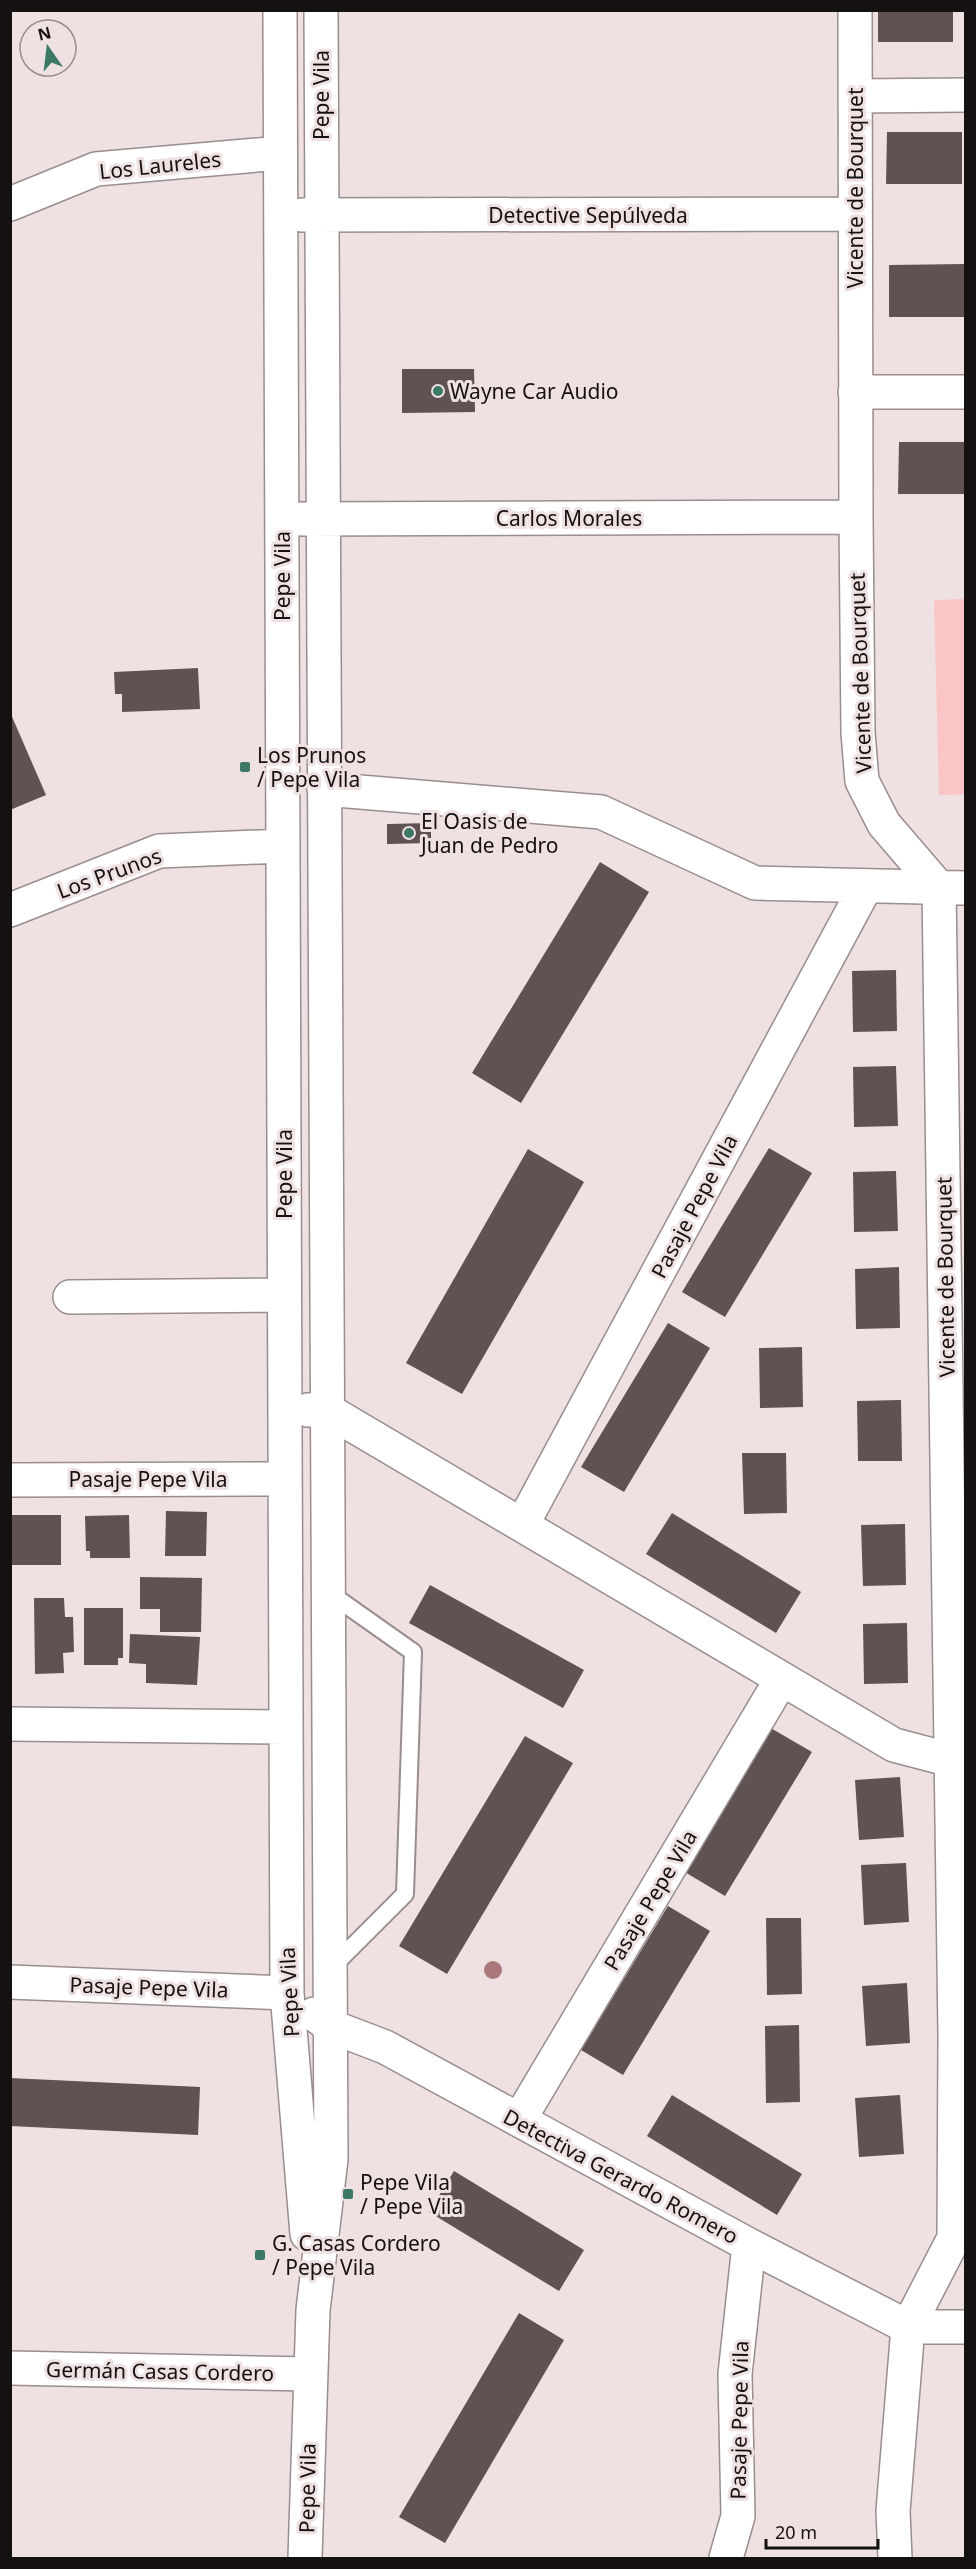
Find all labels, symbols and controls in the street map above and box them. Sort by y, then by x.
north arrow [18,18,78,78]
text: N [35,21,53,46]
street label: Pepe Vila [307,50,335,140]
street label: Vicente de Bourquet [841,87,869,288]
street label: Los Laureles [98,145,222,185]
street label: Detective Sepúlveda [488,201,688,229]
place label: Wayne Car Audio [450,377,619,405]
marker: Wayne Car Audio [431,384,445,398]
street label: Carlos Morales [496,504,642,532]
street label: Pepe Vila [268,531,296,621]
street label: Vicente de Bourquet [842,572,877,774]
place label: Los Prunos / Pepe Vila [257,741,366,793]
marker: Los Prunos / Pepe Vila [238,760,252,774]
place label: El Oasis de Juan de Pedro [419,807,559,859]
marker: El Oasis de Juan de Pedro [402,826,416,840]
street label: Los Prunos [53,841,165,905]
street label: Pepe Vila [270,1129,298,1219]
street label: Pasaje Pepe Vila [644,1129,744,1283]
street label: Vicente de Bourquet [929,1176,961,1378]
street label: Pasaje Pepe Vila [68,1465,228,1493]
street label: Pasaje Pepe Vila [597,1825,703,1975]
street label: Pepe Vila [273,1946,305,2038]
street label: Pasaje Pepe Vila [69,1970,229,2004]
street label: Detectiva Gerardo Romero [499,2102,743,2250]
place label: Pepe Vila / Pepe Vila [360,2168,463,2220]
marker: Pepe Vila / Pepe Vila [341,2187,355,2201]
place label: G. Casas Cordero / Pepe Vila [272,2229,441,2281]
marker: G. Casas Cordero / Pepe Vila [253,2248,267,2262]
street label: Pasaje Pepe Vila [724,2340,754,2500]
street label: Germán Casas Cordero [46,2355,274,2387]
street label: Pepe Vila [292,2443,322,2533]
scale bar [766,2512,878,2550]
text: 20 m [775,2520,817,2544]

